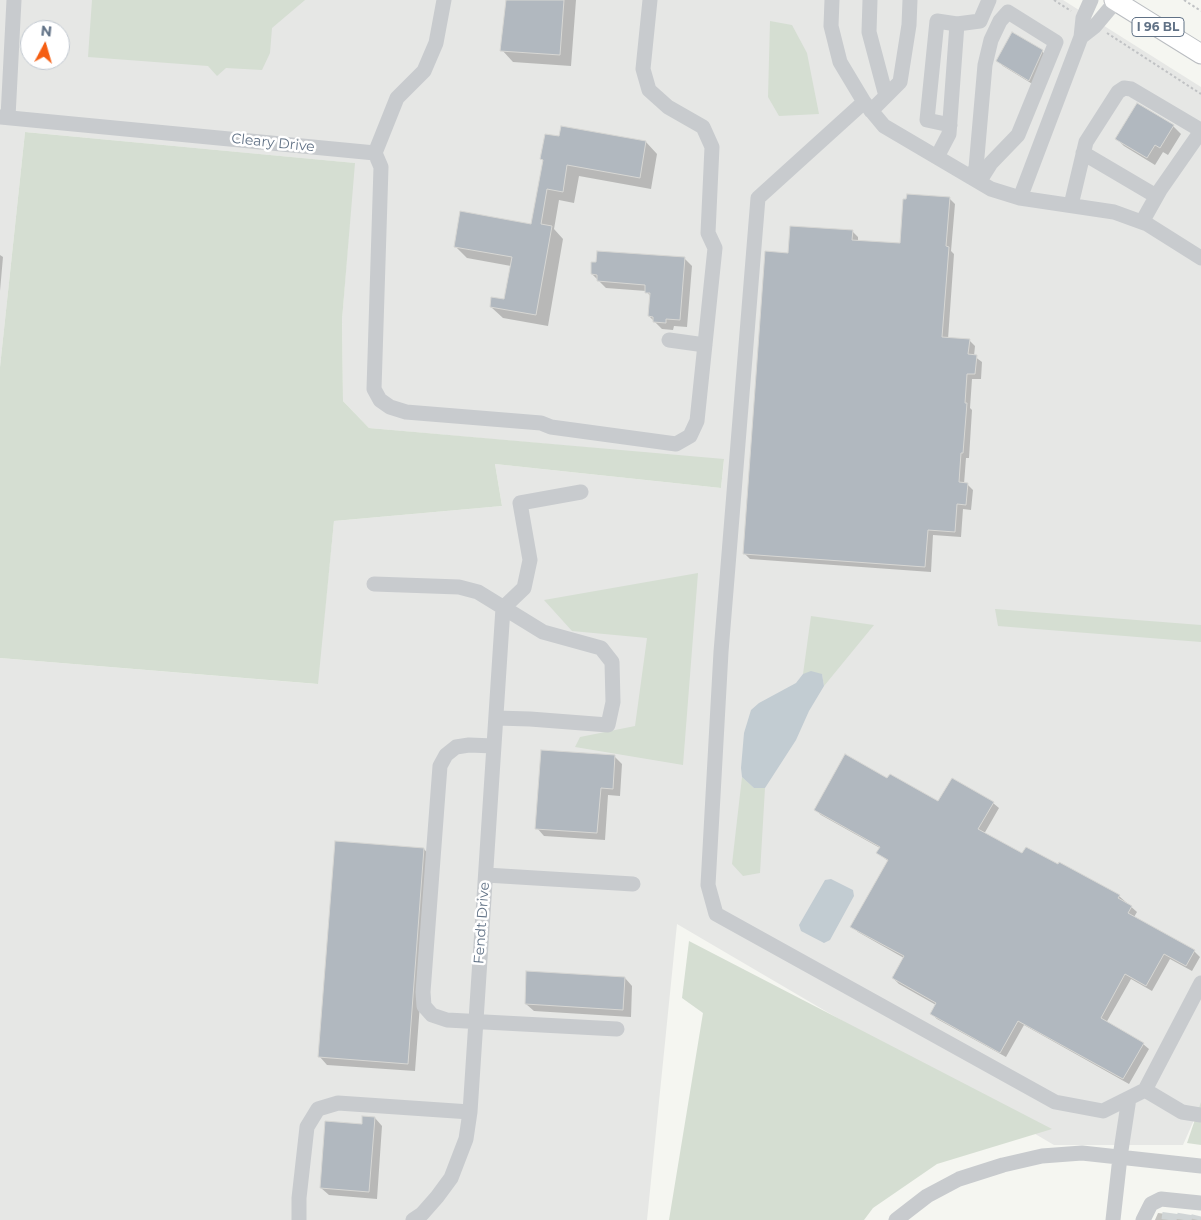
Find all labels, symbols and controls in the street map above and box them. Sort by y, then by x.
road number: I 96 BL [1132,18,1184,36]
north arrow [20,20,70,70]
text: N [40,22,53,41]
street label: Cleary Drive [231,130,315,156]
street label: Fendt Drive [471,882,493,964]

